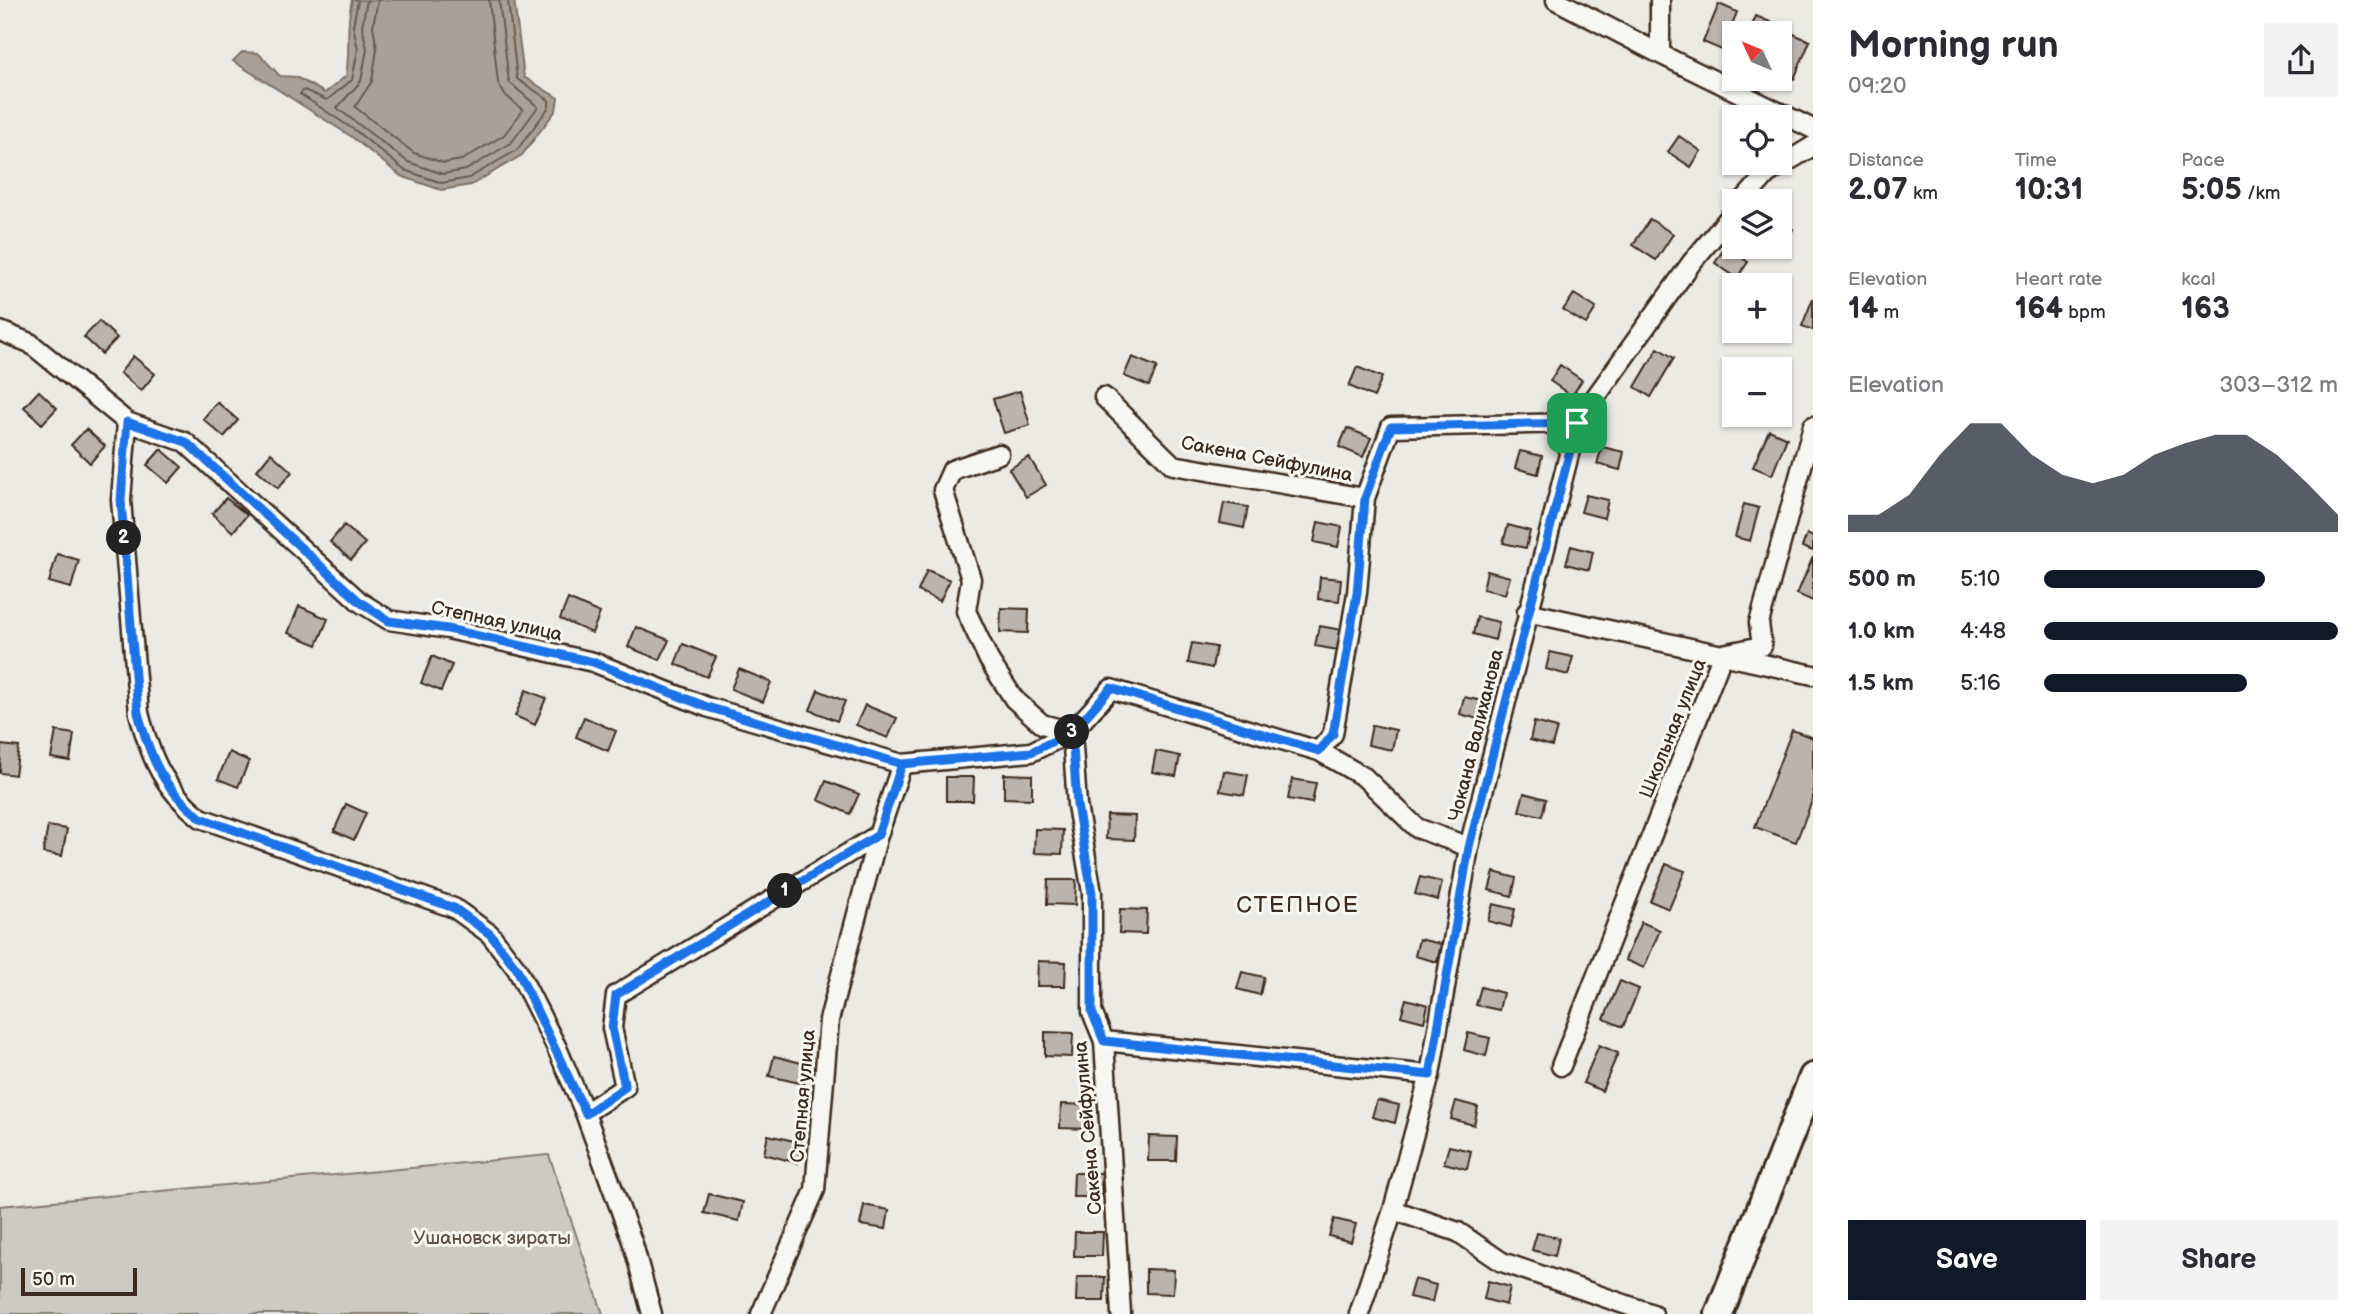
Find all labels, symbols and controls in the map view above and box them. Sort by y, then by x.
north arrow [1722,21,1792,91]
map controls [1722,21,1792,427]
text: Morning run [1848,23,2059,68]
button: share [2264,23,2338,97]
text: 09:20 [1848,72,1907,100]
button: locate [1722,105,1792,175]
text: Distance [1848,149,1924,172]
text: Time [2015,149,2057,172]
text: Pace [2181,149,2225,172]
text: 2.07 [1848,172,1908,208]
text: 10:31 [2015,172,2083,208]
text: 5:05 [2181,172,2242,208]
text: km [1908,182,1938,205]
text: /km [2242,182,2281,205]
button: layers [1722,189,1792,259]
text: Elevation [1848,268,1927,291]
text: Heart rate [2015,268,2102,291]
text: kcal [2181,268,2215,291]
button: + [1722,273,1792,343]
text: 14 [1848,291,1878,327]
text: 164 [2015,291,2063,327]
text: 163 [2181,291,2230,327]
text: m [1878,301,1899,324]
text: bpm [2063,301,2106,324]
button: − [1722,357,1792,427]
text: Elevation [1848,371,1944,399]
text: 303–312 m [2219,371,2338,399]
pin [1547,393,1607,453]
icon: arrive [1558,404,1596,442]
street label: Сакена Сейфулина [1179,432,1354,487]
pin: 2 [106,520,142,556]
text: 2 [118,526,129,549]
text: 500 m [1848,565,1916,593]
text: 5:10 [1960,565,2000,593]
street label: Степная улица [429,596,564,647]
text: 1.0 km [1848,617,1915,645]
text: 4:48 [1960,617,2006,645]
street label: Чокана Валиханова [1444,647,1509,824]
street label: Школьная улица [1635,655,1712,802]
text: 1.5 km [1848,669,1914,697]
text: 5:16 [1960,669,2001,697]
pin: 3 [1054,714,1090,750]
text: 3 [1066,720,1077,743]
pin: 1 [768,874,802,908]
text: 1 [781,879,789,902]
district label: СТЕПНОЕ [1236,891,1360,919]
street label: Степная улица [786,1029,821,1164]
street label: Сакена Сейфулина [1069,1040,1108,1216]
button: Save [1848,1220,2086,1300]
button: Share [2100,1220,2338,1300]
park label: Ушановск зираты [413,1227,571,1250]
scale bar [21,1265,136,1297]
text: 50 m [32,1268,75,1291]

